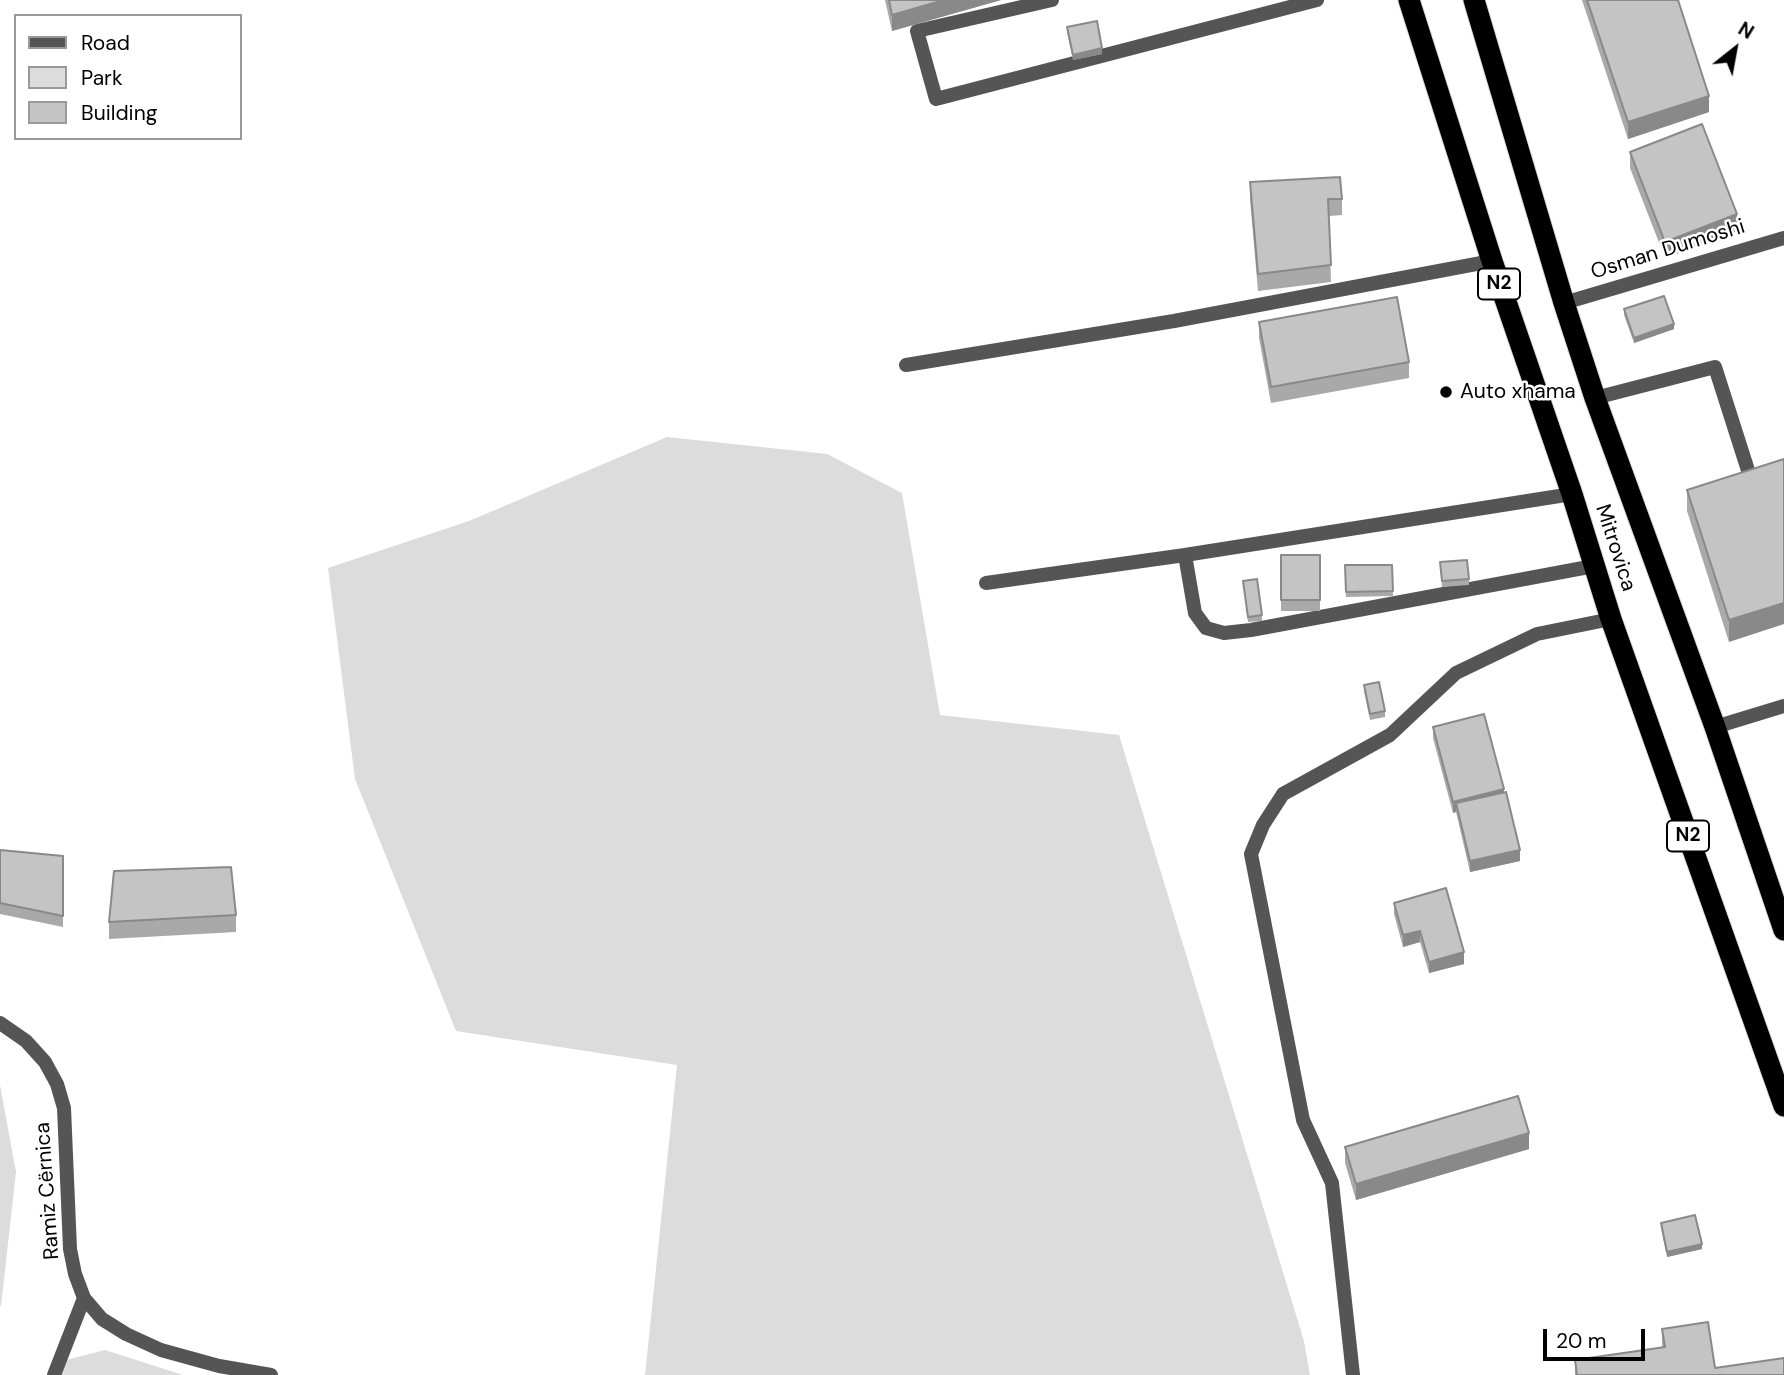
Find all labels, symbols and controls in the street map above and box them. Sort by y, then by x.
legend [14,14,242,140]
north arrow [1700,14,1770,84]
text: N [1734,16,1758,45]
text: Road [81,29,130,57]
text: Park [81,64,122,92]
text: Building [81,99,157,127]
street label: Osman Dumoshi [1588,215,1748,285]
road number: N2 [1478,268,1520,300]
place label: Auto xhama [1460,379,1576,405]
marker: Auto xhama [1438,384,1454,400]
street label: Mitrovica [1589,501,1641,595]
road number: N2 [1667,820,1709,852]
street label: Ramiz Cërnica [31,1121,65,1261]
scale bar [1546,1316,1648,1360]
text: 20 m [1556,1327,1607,1355]

